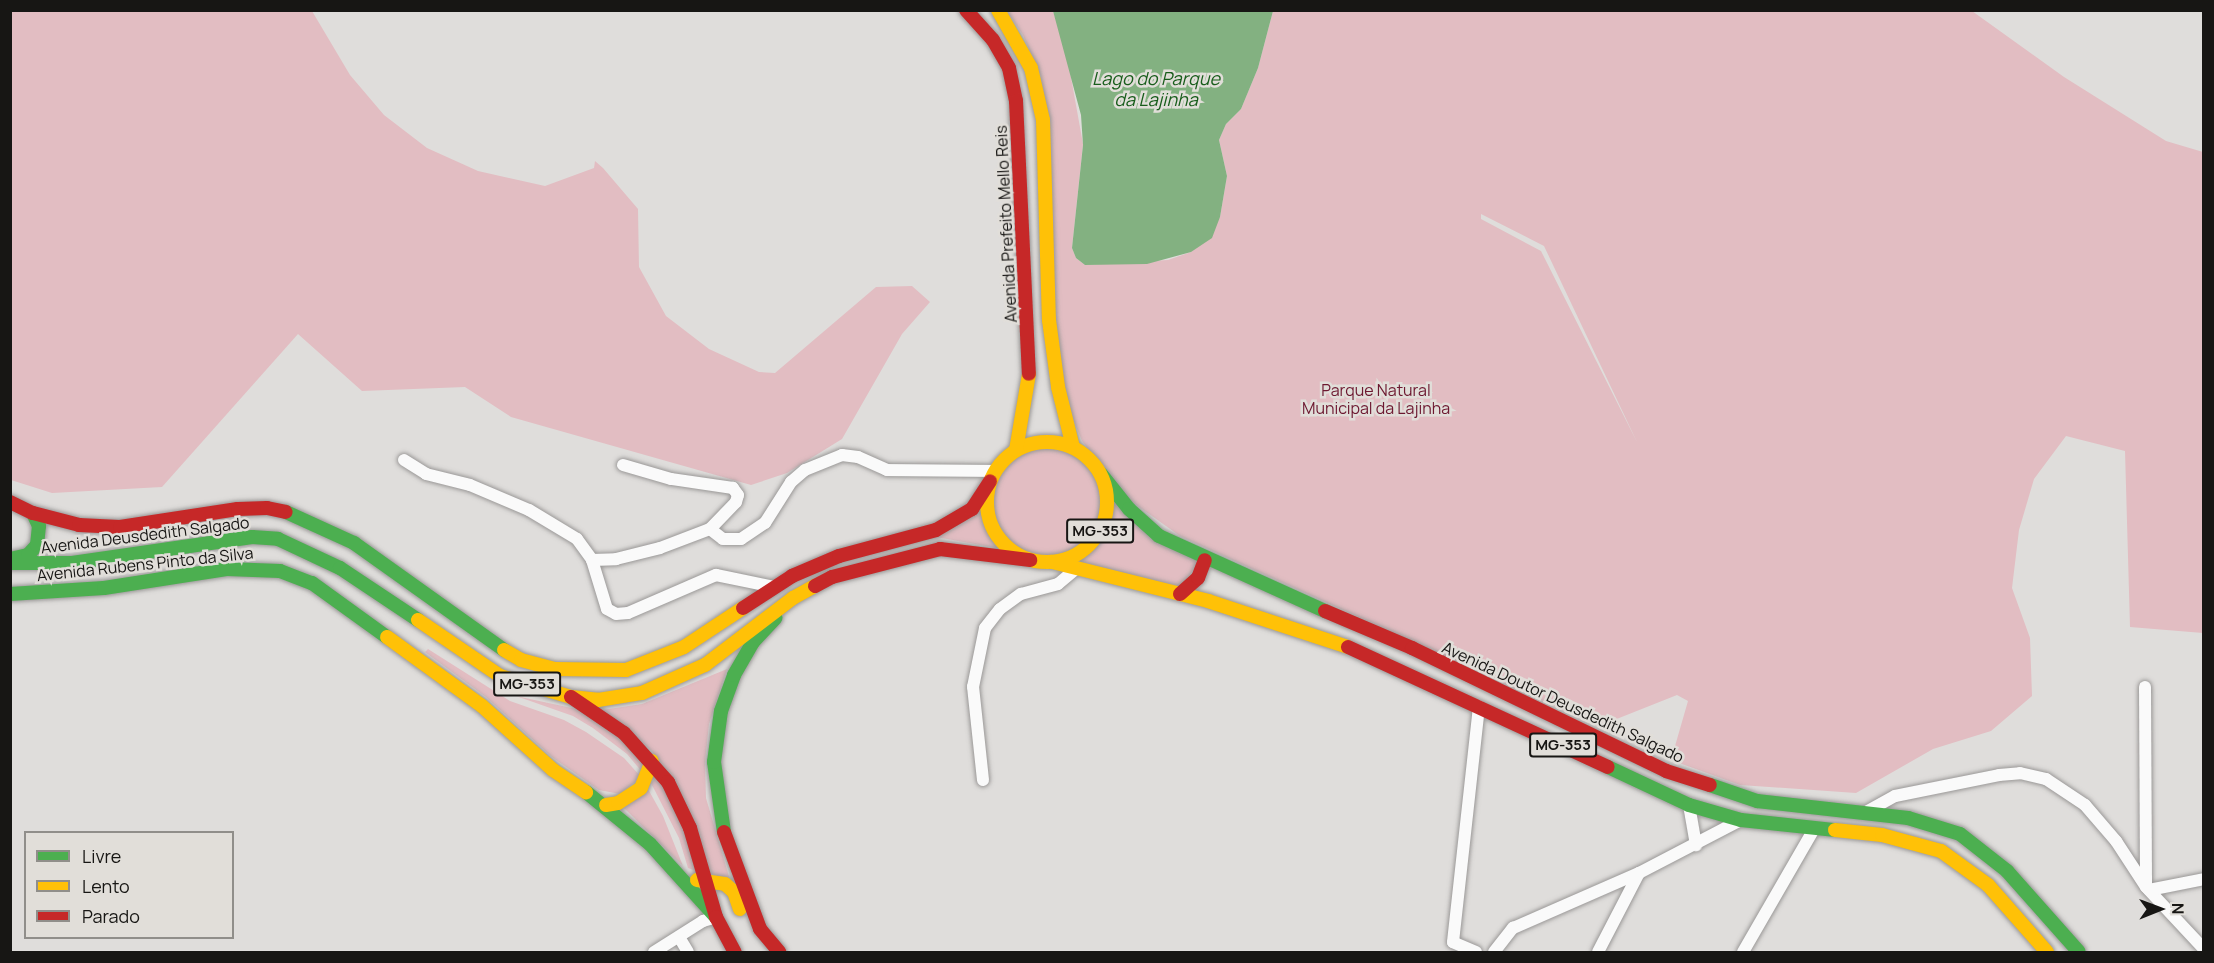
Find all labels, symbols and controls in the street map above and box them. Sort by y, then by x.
water label: Lago do Parque da Lajinha [1092,68,1220,110]
street label: Avenida Prefeito Mello Reis [991,125,1021,323]
park label: Parque Natural Municipal da Lajinha [1302,380,1450,418]
street label: Avenida Deusdedith Salgado [40,513,250,557]
road number: MG-353 [1066,519,1134,543]
street label: Avenida Rubens Pinto da Silva [36,543,254,585]
street label: Avenida Doutor Deusdedith Salgado [1439,637,1687,767]
road number: MG-353 [492,672,562,696]
road number: MG-353 [1528,733,1598,757]
legend [24,831,234,939]
text: Livre [82,844,121,868]
text: Lento [82,874,130,898]
north arrow [2130,879,2190,939]
text: N [2167,903,2189,915]
text: Parado [82,904,140,928]

